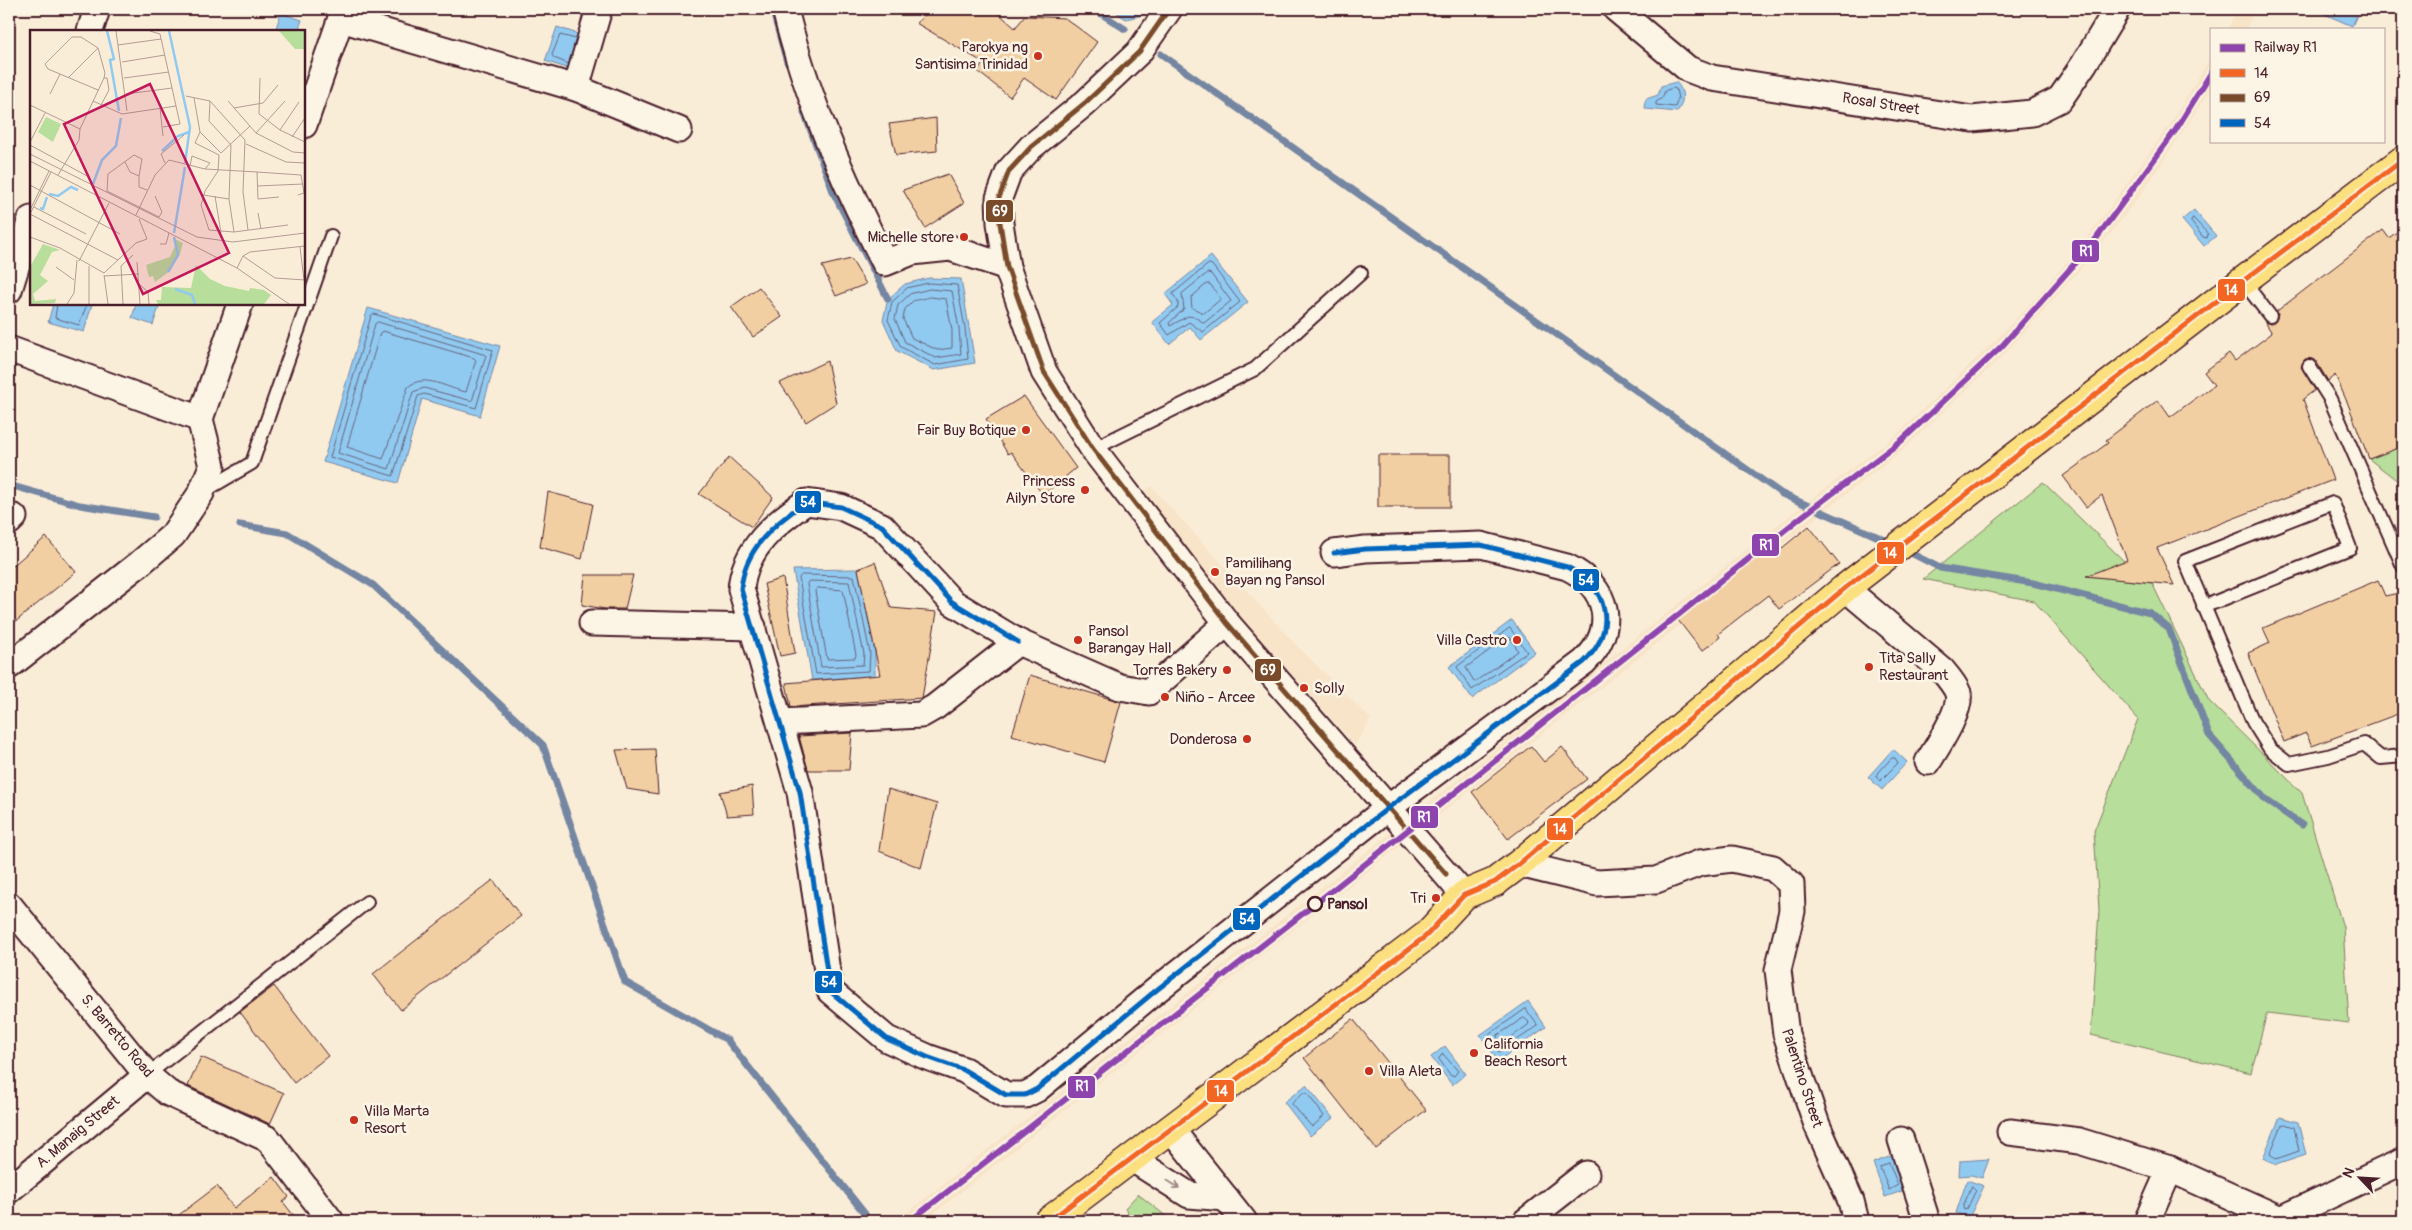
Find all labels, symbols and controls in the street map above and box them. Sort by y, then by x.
legend [2210,28,2384,142]
inset map [30,30,305,305]
place label: Parokya ng Santisima Trinidad [915,38,1028,74]
text: Railway R1 [2254,38,2317,57]
marker: Parokya ng Santisima Trinidad [1032,50,1044,62]
text: 14 [2254,64,2269,83]
text: 69 [2254,88,2270,107]
street label: Rosal Street [1841,89,1922,120]
text: 54 [2254,114,2271,133]
line badge: 69 [985,199,1014,223]
text: 69 [992,203,1008,220]
place label: Michelle store [867,228,955,247]
marker: Michelle store [958,231,970,243]
line badge: R1 [2071,239,2100,263]
text: R1 [2079,243,2093,260]
line badge: 14 [2217,278,2246,302]
text: 14 [2224,282,2239,299]
place label: Fair Buy Botique [917,421,1017,440]
marker: Fair Buy Botique [1020,424,1032,436]
place label: Princess Ailyn Store [1006,472,1076,508]
marker: Princess Ailyn Store [1079,484,1091,496]
line badge: 54 [794,490,822,514]
text: 54 [800,494,817,511]
line badge: R1 [1751,533,1780,557]
text: R1 [1759,537,1773,554]
line badge: 14 [1876,541,1905,565]
text: 14 [1883,545,1898,562]
place label: Pamilihang Bayan ng Pansol [1225,554,1325,590]
marker: Pamilihang Bayan ng Pansol [1209,566,1221,578]
line badge: 54 [1572,568,1600,592]
text: 54 [1578,572,1595,589]
place label: Pansol Barangay Hall [1088,622,1172,658]
place label: Villa Castro [1436,631,1507,650]
marker: Pansol Barangay Hall [1072,634,1084,646]
marker: Villa Castro [1511,634,1523,646]
place label: Tita Sally Restaurant [1879,649,1949,685]
line badge: 69 [1254,658,1282,682]
place label: Torres Bakery [1133,661,1218,680]
marker: Tita Sally Restaurant [1863,661,1875,673]
text: 69 [1260,662,1276,679]
marker: Torres Bakery [1221,664,1233,676]
place label: Solly [1314,679,1345,698]
marker: Solly [1298,682,1310,694]
place label: Niño - Arcee [1175,688,1256,707]
marker: Niño - Arcee [1159,691,1171,703]
place label: Donderosa [1170,730,1237,749]
marker: Donderosa [1241,733,1253,745]
line badge: R1 [1410,805,1439,829]
text: R1 [1417,809,1431,826]
line badge: 14 [1546,817,1574,841]
text: 14 [1553,821,1568,838]
place label: Tri [1410,889,1426,908]
marker: Tri [1430,892,1442,904]
place label: Pansol [1327,895,1368,914]
marker: Pansol [1307,896,1323,912]
line badge: 54 [1232,907,1261,931]
text: 54 [1239,911,1256,928]
line badge: 54 [814,970,843,994]
text: 54 [821,974,838,991]
street label: S. Barretto Road [77,990,157,1082]
street label: Palentino Street [1777,1026,1827,1131]
place label: California Beach Resort [1484,1035,1568,1071]
marker: California Beach Resort [1468,1047,1480,1059]
place label: Villa Aleta [1379,1062,1442,1081]
marker: Villa Aleta [1363,1065,1375,1077]
line badge: R1 [1067,1075,1096,1099]
text: R1 [1075,1078,1089,1095]
line badge: 14 [1206,1079,1235,1103]
text: 14 [1214,1083,1229,1100]
street label: A. Manaig Street [32,1091,124,1172]
place label: Villa Marta Resort [364,1102,429,1138]
marker: Villa Marta Resort [348,1114,360,1126]
north arrow [2334,1152,2384,1202]
text: N [2339,1165,2358,1181]
one-way arrow [1165,1180,1179,1190]

